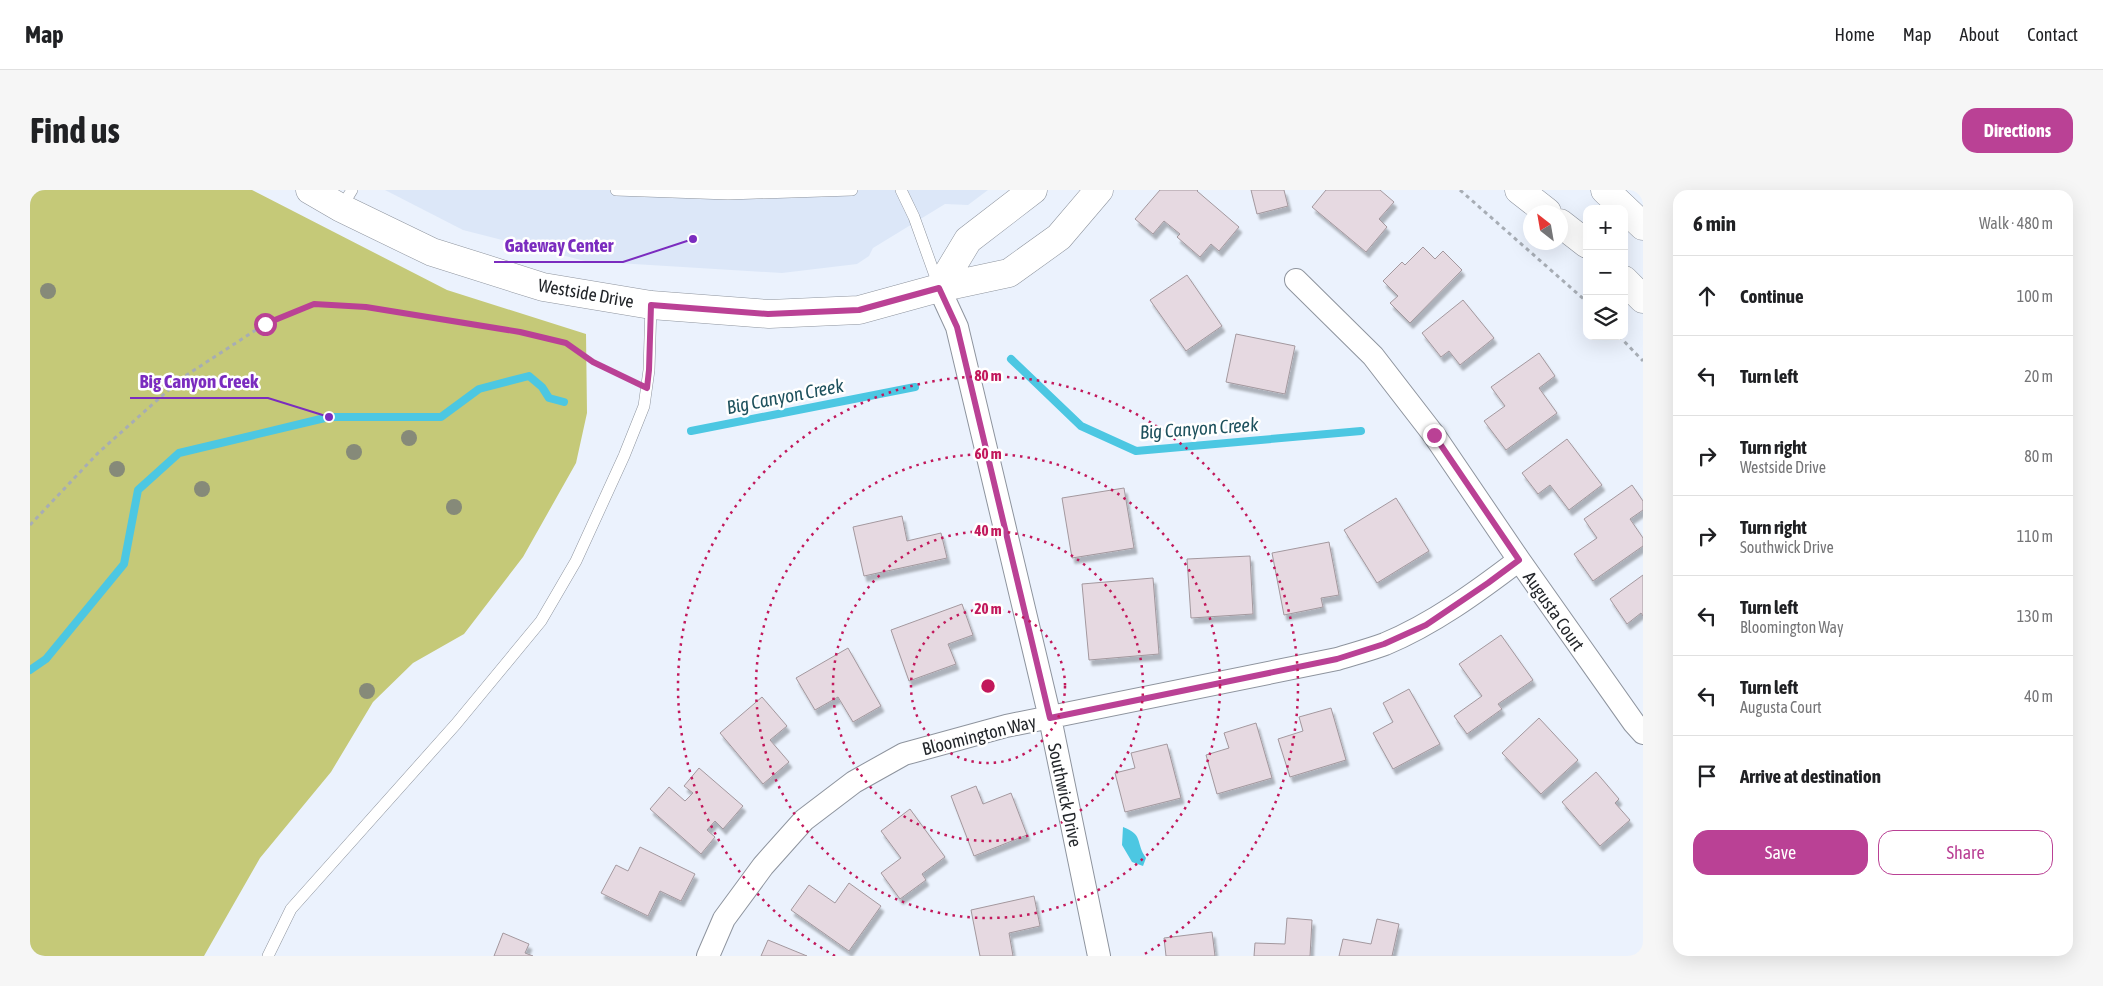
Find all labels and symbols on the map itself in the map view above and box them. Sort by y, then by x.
north arrow [1523,205,1568,250]
callout: Gateway Center [494,228,623,262]
text: Gateway Center [505,234,614,256]
street label: Westside Drive [536,274,636,312]
route start [254,313,277,336]
callout: Big Canyon Creek [130,364,268,398]
text: 80 m [975,367,1002,384]
text: Big Canyon Creek [140,370,259,392]
water label: Big Canyon Creek [725,374,846,418]
water label: Big Canyon Creek [1139,413,1260,443]
route end [1423,424,1446,447]
text: 60 m [975,445,1002,462]
text: 40 m [974,522,1002,539]
street label: Augusta Court [1519,567,1589,655]
text: 20 m [975,600,1002,617]
centre of rings [979,677,997,695]
street label: Bloomington Way [920,711,1038,759]
street label: Southwick Drive [1044,741,1086,849]

